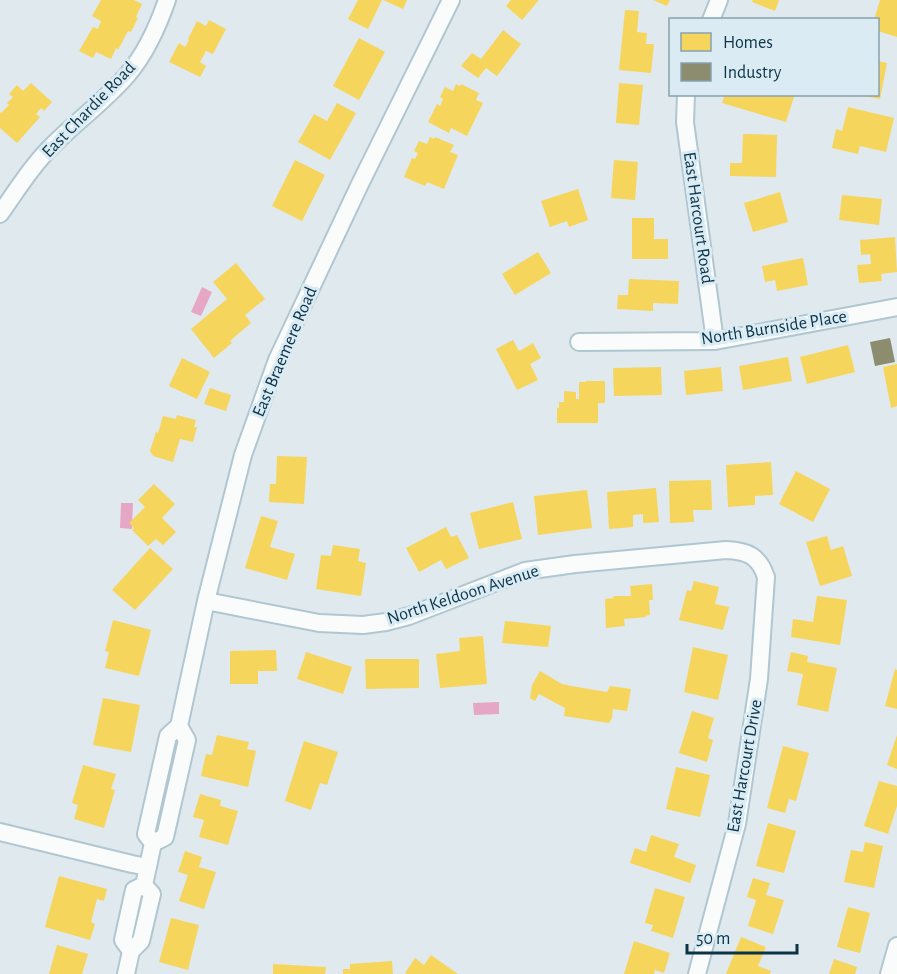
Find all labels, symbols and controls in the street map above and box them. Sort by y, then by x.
legend [669,18,879,96]
text: Homes [723,34,773,52]
street label: East Chardie Road [39,59,139,161]
text: Industry [723,64,782,82]
street label: East Harcourt Road [680,151,716,285]
street label: East Braemere Road [250,284,320,420]
street label: North Burnside Place [700,308,848,348]
street label: North Keldoon Avenue [385,562,541,628]
street label: East Harcourt Drive [724,698,766,834]
scale bar [687,917,796,955]
text: 50 m [696,930,730,948]

